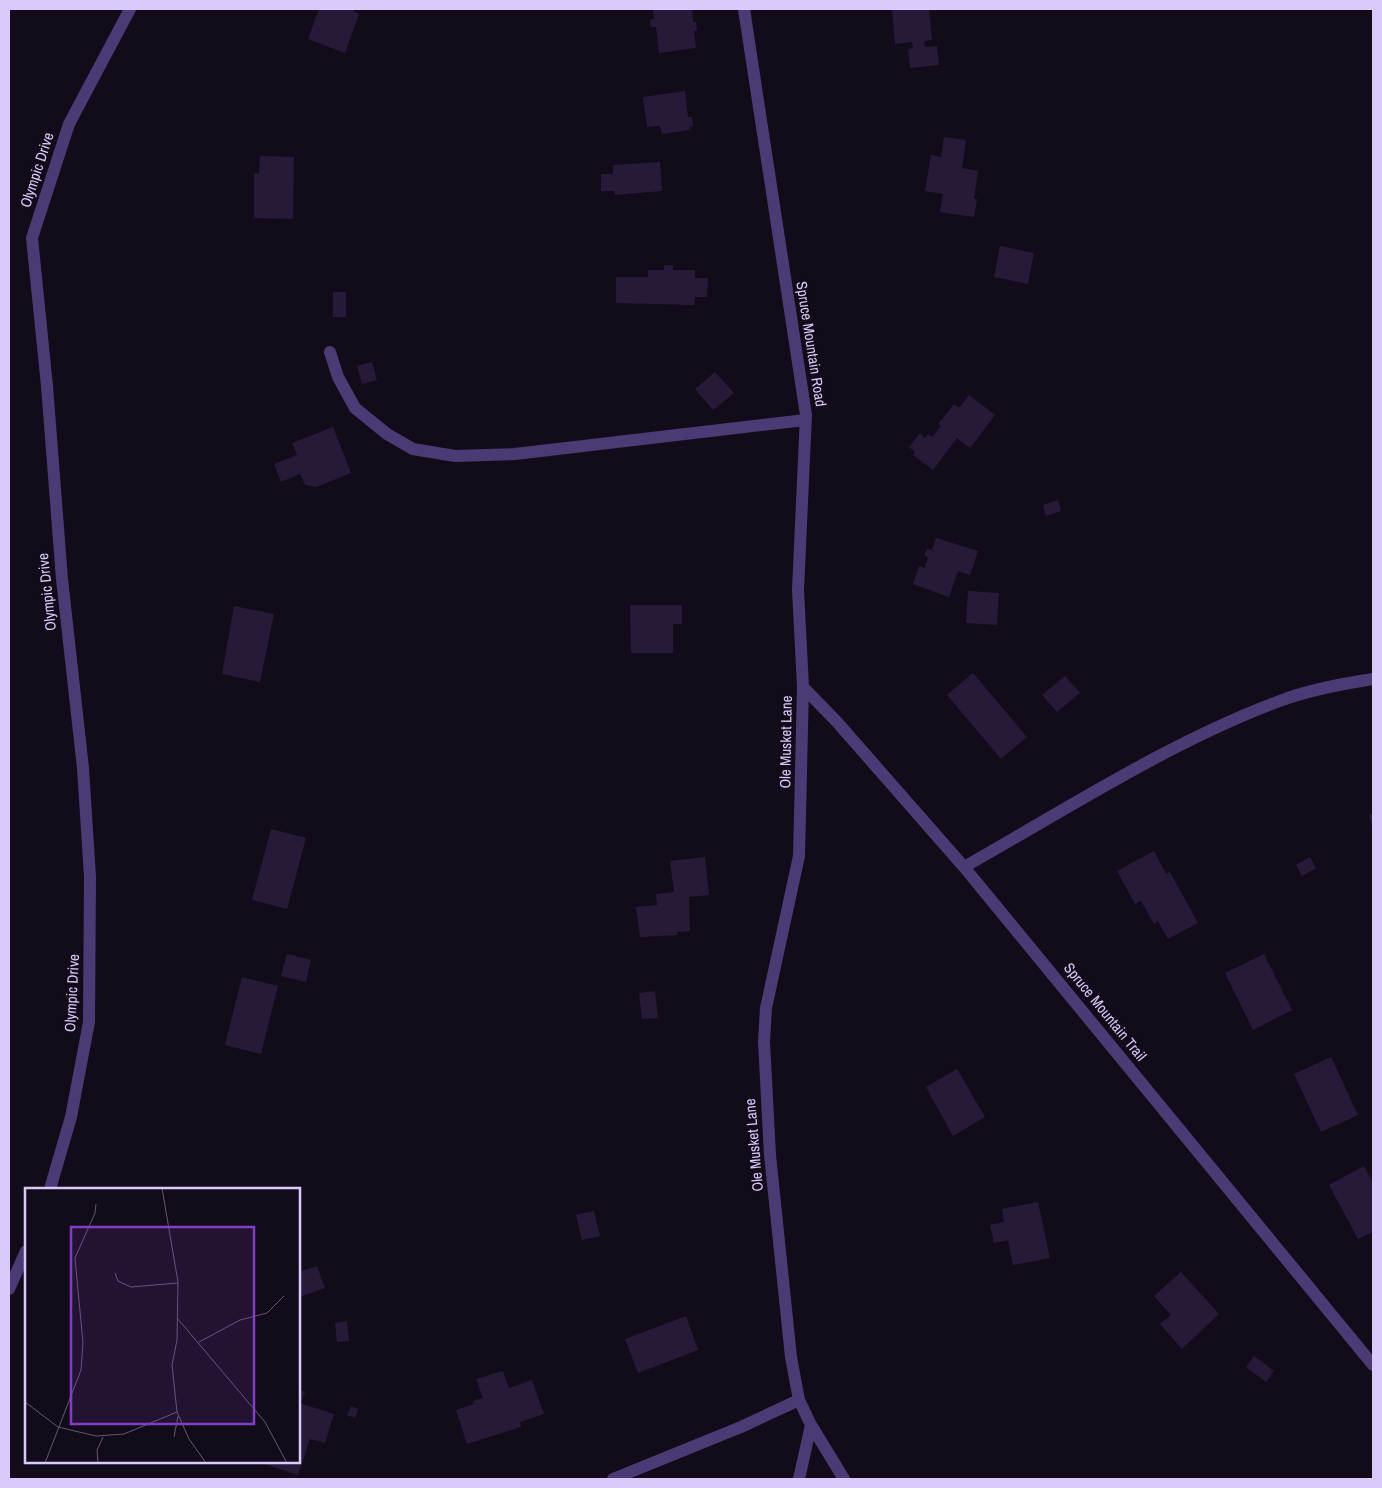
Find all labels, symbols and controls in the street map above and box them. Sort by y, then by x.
street label: Olympic Drive [14,129,59,210]
street label: Spruce Mountain Road [791,280,832,408]
street label: Olympic Drive [32,552,61,632]
street label: Ole Musket Lane [774,695,797,789]
street label: Olympic Drive [59,953,84,1032]
street label: Spruce Mountain Trail [1059,958,1152,1065]
street label: Ole Musket Lane [739,1098,768,1192]
inset map [25,1188,300,1463]

